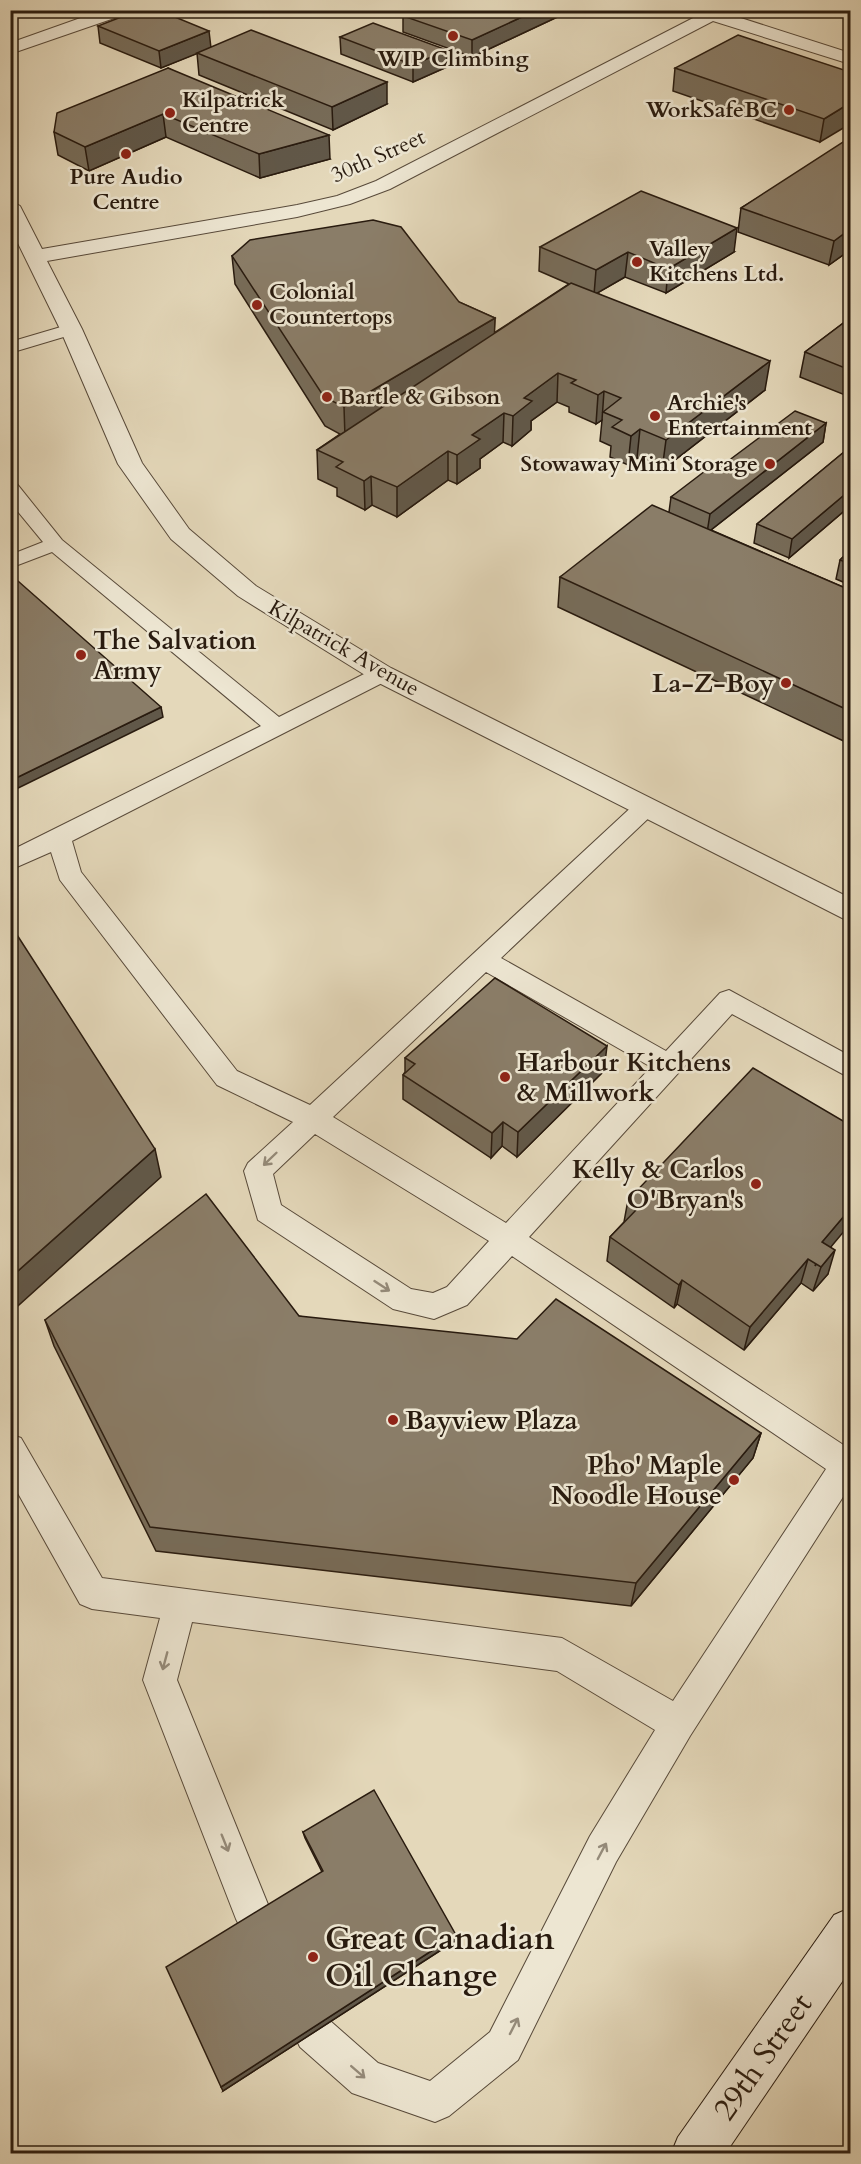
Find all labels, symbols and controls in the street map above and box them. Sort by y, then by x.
marker: WIP Climbing [446,29,460,43]
place label: WIP Climbing [376,44,529,74]
place label: Kilpatrick Centre [182,85,285,140]
place label: WorkSafeBC [645,95,777,125]
marker: WorkSafeBC [782,103,796,117]
marker: Kilpatrick Centre [163,106,177,120]
street label: 30th Street [326,122,430,190]
marker: Pure Audio Centre [119,147,133,161]
place label: Pure Audio Centre [69,162,183,217]
place label: Valley Kitchens Ltd. [649,234,784,289]
marker: Valley Kitchens Ltd. [630,255,644,269]
place label: Colonial Countertops [269,277,392,332]
marker: Colonial Countertops [250,298,264,312]
place label: Bartle & Gibson [339,382,500,412]
place label: Archie's Entertainment [667,388,812,443]
marker: Bartle & Gibson [320,390,334,404]
marker: Archie's Entertainment [648,409,662,423]
place label: Stowaway Mini Storage [521,449,758,479]
marker: Stowaway Mini Storage [763,457,777,471]
street label: Kilpatrick Avenue [263,593,425,703]
place label: The Salvation Army [93,623,257,688]
marker: The Salvation Army [74,648,88,662]
place label: La-Z-Boy [652,666,774,701]
marker: La-Z-Boy [779,676,793,690]
place label: Harbour Kitchens & Millwork [517,1045,731,1110]
marker: Harbour Kitchens & Millwork [498,1070,512,1084]
one-way arrow [263,1152,278,1167]
place label: Kelly & Carlos O'Bryan's [572,1152,744,1217]
marker: Kelly & Carlos O'Bryan's [749,1177,763,1191]
one-way arrow [374,1280,390,1292]
place label: Bayview Plaza [405,1403,578,1438]
marker: Bayview Plaza [386,1413,400,1427]
place label: Pho' Maple Noodle House [551,1448,722,1513]
marker: Pho' Maple Noodle House [727,1473,741,1487]
one-way arrow [159,1651,170,1670]
one-way arrow [220,1833,231,1852]
one-way arrow [596,1843,608,1860]
place label: Great Canadian Oil Change [325,1917,555,1998]
marker: Great Canadian Oil Change [306,1950,320,1964]
street label: 29th Street [703,1985,823,2129]
one-way arrow [509,2017,521,2035]
one-way arrow [350,2065,365,2079]

